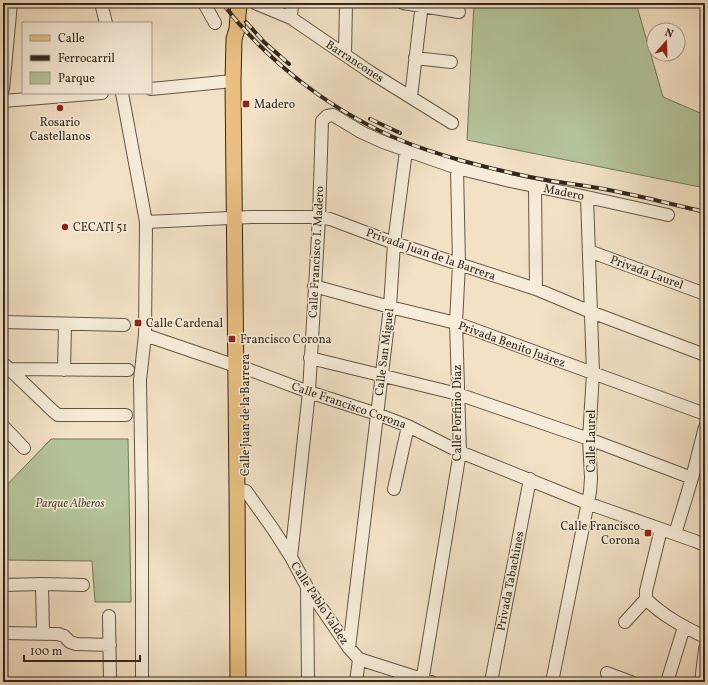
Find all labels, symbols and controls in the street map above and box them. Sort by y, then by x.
legend [22,22,152,94]
north arrow [646,22,686,62]
text: N [663,26,675,42]
text: Calle [58,31,85,47]
street label: Barrancones [322,37,387,87]
text: Ferrocarril [58,51,115,67]
text: Parque [58,71,95,87]
place label: Madero [254,97,295,113]
marker: Madero [241,99,251,109]
marker: Rosario Castellanos [55,103,65,113]
place label: Rosario Castellanos [30,115,90,145]
street label: Madero [542,181,586,205]
street label: Calle Francisco I. Madero [306,186,328,319]
place label: CECATI 51 [73,220,127,236]
marker: CECATI 51 [60,222,70,232]
street label: Privada Juan de la Barrera [364,225,498,285]
street label: Privada Laurel [608,252,686,294]
street label: Calle San Miguel [372,307,398,397]
place label: Calle Cardenal [146,316,224,332]
marker: Calle Cardenal [133,318,143,328]
street label: Privada Benito Juárez [456,318,568,372]
place label: Francisco Corona [240,332,332,348]
marker: Francisco Corona [227,334,237,344]
street label: Calle Juan de la Barrera [238,354,254,476]
street label: Calle Porfirio Díaz [450,365,466,461]
street label: Calle Francisco Corona [289,379,408,433]
street label: Calle Laurel [584,409,600,472]
park label: Parque Alberos [35,496,105,512]
place label: Calle Francisco Corona [561,519,640,549]
marker: Calle Francisco Corona [643,528,653,538]
street label: Privada Tabachines [493,530,529,632]
street label: Calle Pablo Valdez [286,559,352,648]
scale bar [24,637,140,663]
text: 100 m [30,644,63,660]

